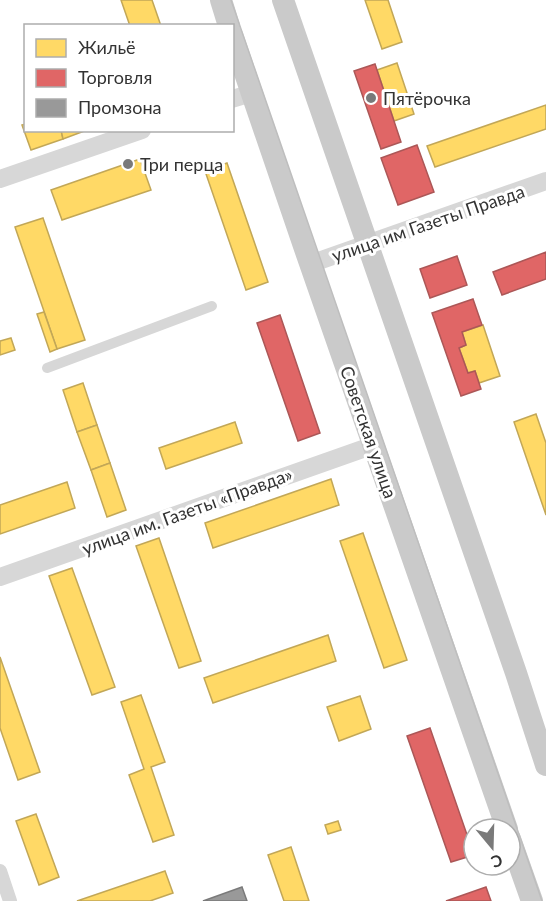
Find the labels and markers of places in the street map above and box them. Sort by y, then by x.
place label: Пятёрочка [383,87,471,109]
marker: Пятёрочка [364,91,378,105]
place label: Три перца [140,153,223,175]
marker: Три перца [121,157,135,171]

